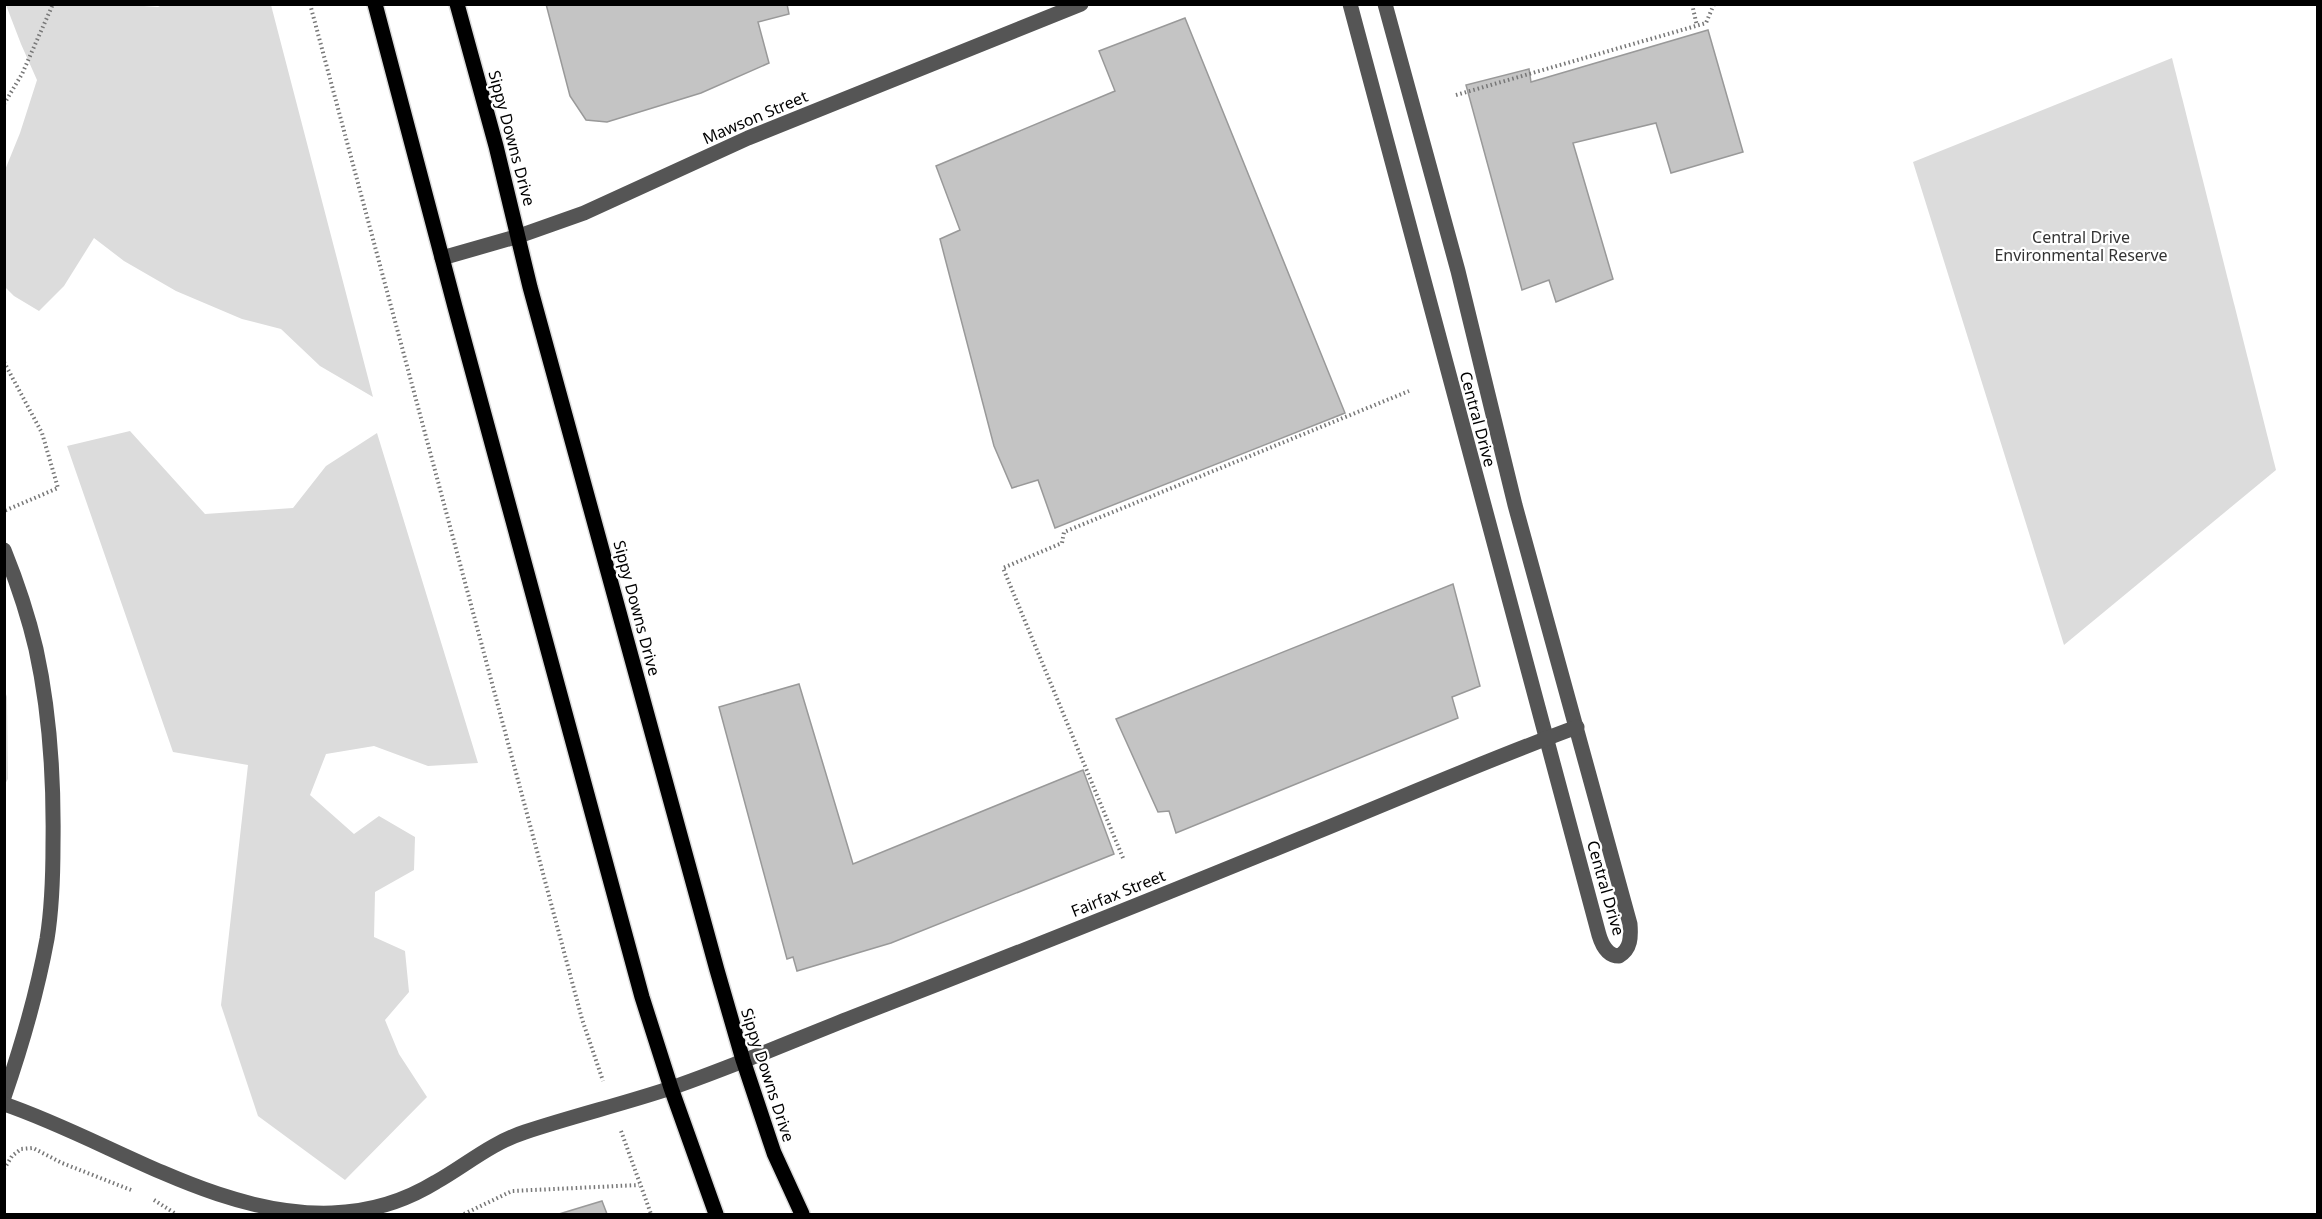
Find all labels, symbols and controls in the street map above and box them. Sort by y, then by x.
street label: Sippy Downs Drive [483,68,541,208]
street label: Mawson Street [699,85,811,149]
park label: Central Drive Environmental Reserve [1994,226,2168,266]
street label: Central Drive [1455,369,1501,469]
street label: Sippy Downs Drive [608,538,666,678]
street label: Central Drive [1582,838,1630,938]
street label: Fairfax Street [1068,864,1169,922]
street label: Sippy Downs Drive [736,1005,800,1145]

